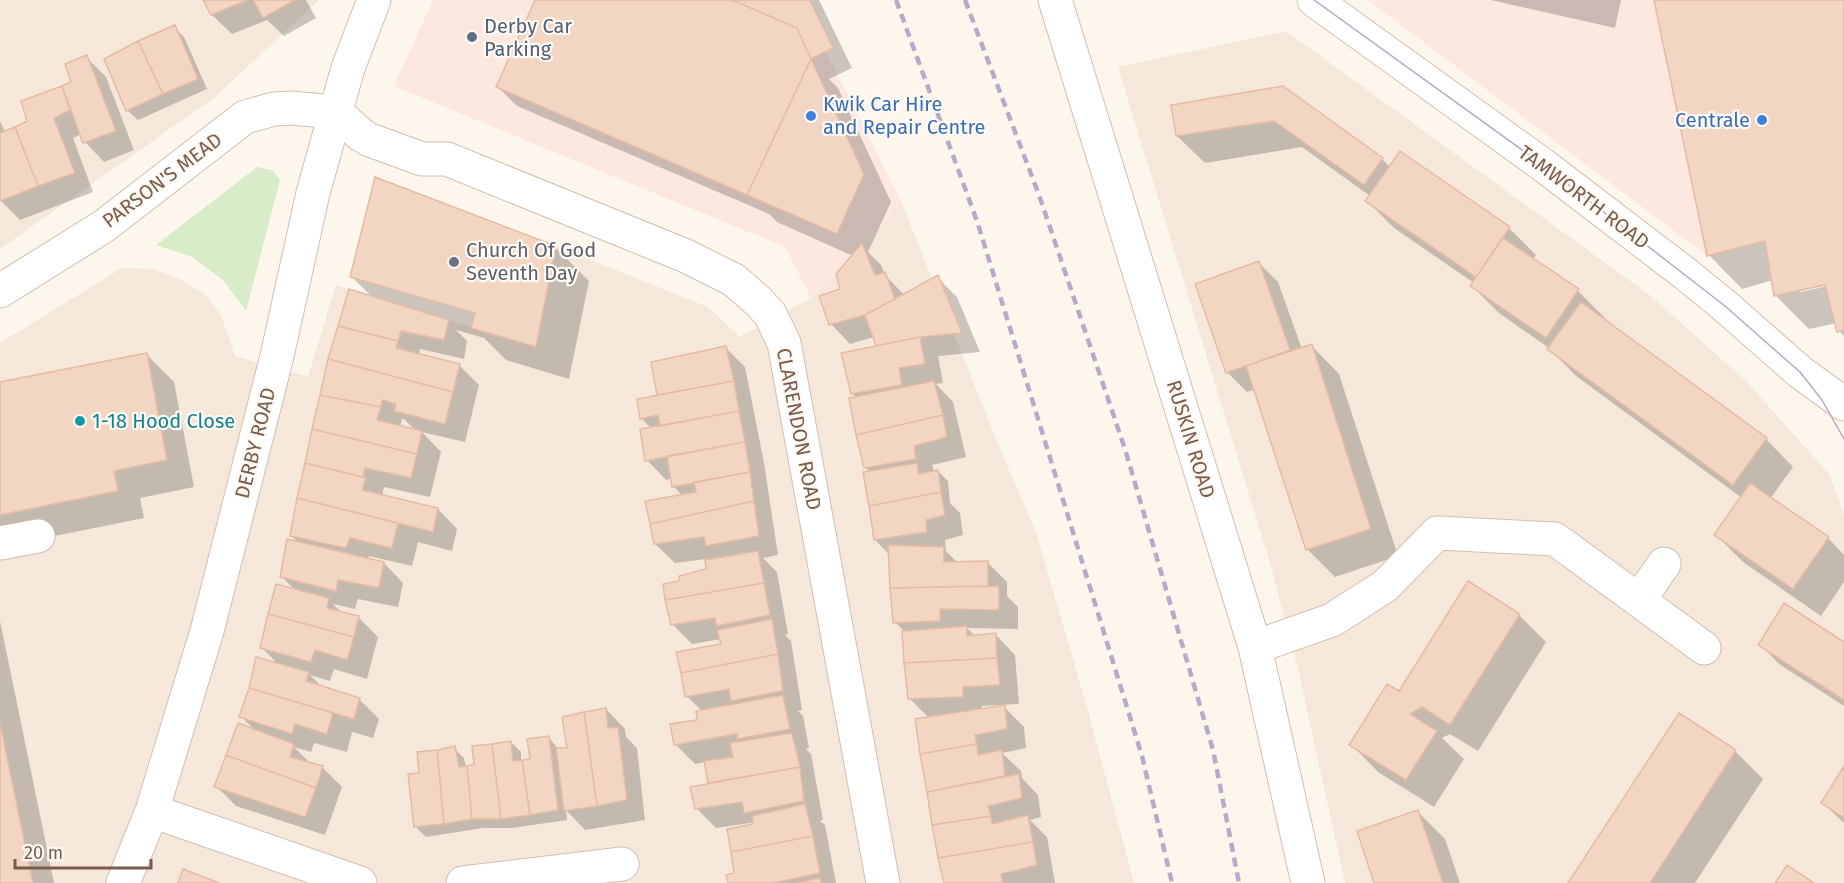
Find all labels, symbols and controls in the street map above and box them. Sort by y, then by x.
place label: Derby Car Parking [484,14,572,61]
marker: Derby Car Parking [465,30,479,44]
place label: Kwik Car Hire and Repair Centre [823,92,985,139]
place label: Centrale [1675,108,1750,132]
marker: Kwik Car Hire and Repair Centre [804,109,818,123]
marker: Centrale [1755,113,1769,127]
street label: PARSON'S MEAD [98,127,226,233]
street label: TAMWORTH ROAD [1514,140,1654,254]
place label: Church Of God Seventh Day [466,238,596,285]
marker: Church Of God Seventh Day [447,255,461,269]
street label: CLARENDON ROAD [772,346,826,512]
street label: RUSKIN ROAD [1162,377,1220,501]
street label: DERBY ROAD [230,385,280,501]
place label: 1-18 Hood Close [92,409,235,433]
marker: 1-18 Hood Close [73,414,87,428]
scale bar [15,832,152,870]
text: 20 m [24,842,63,864]

